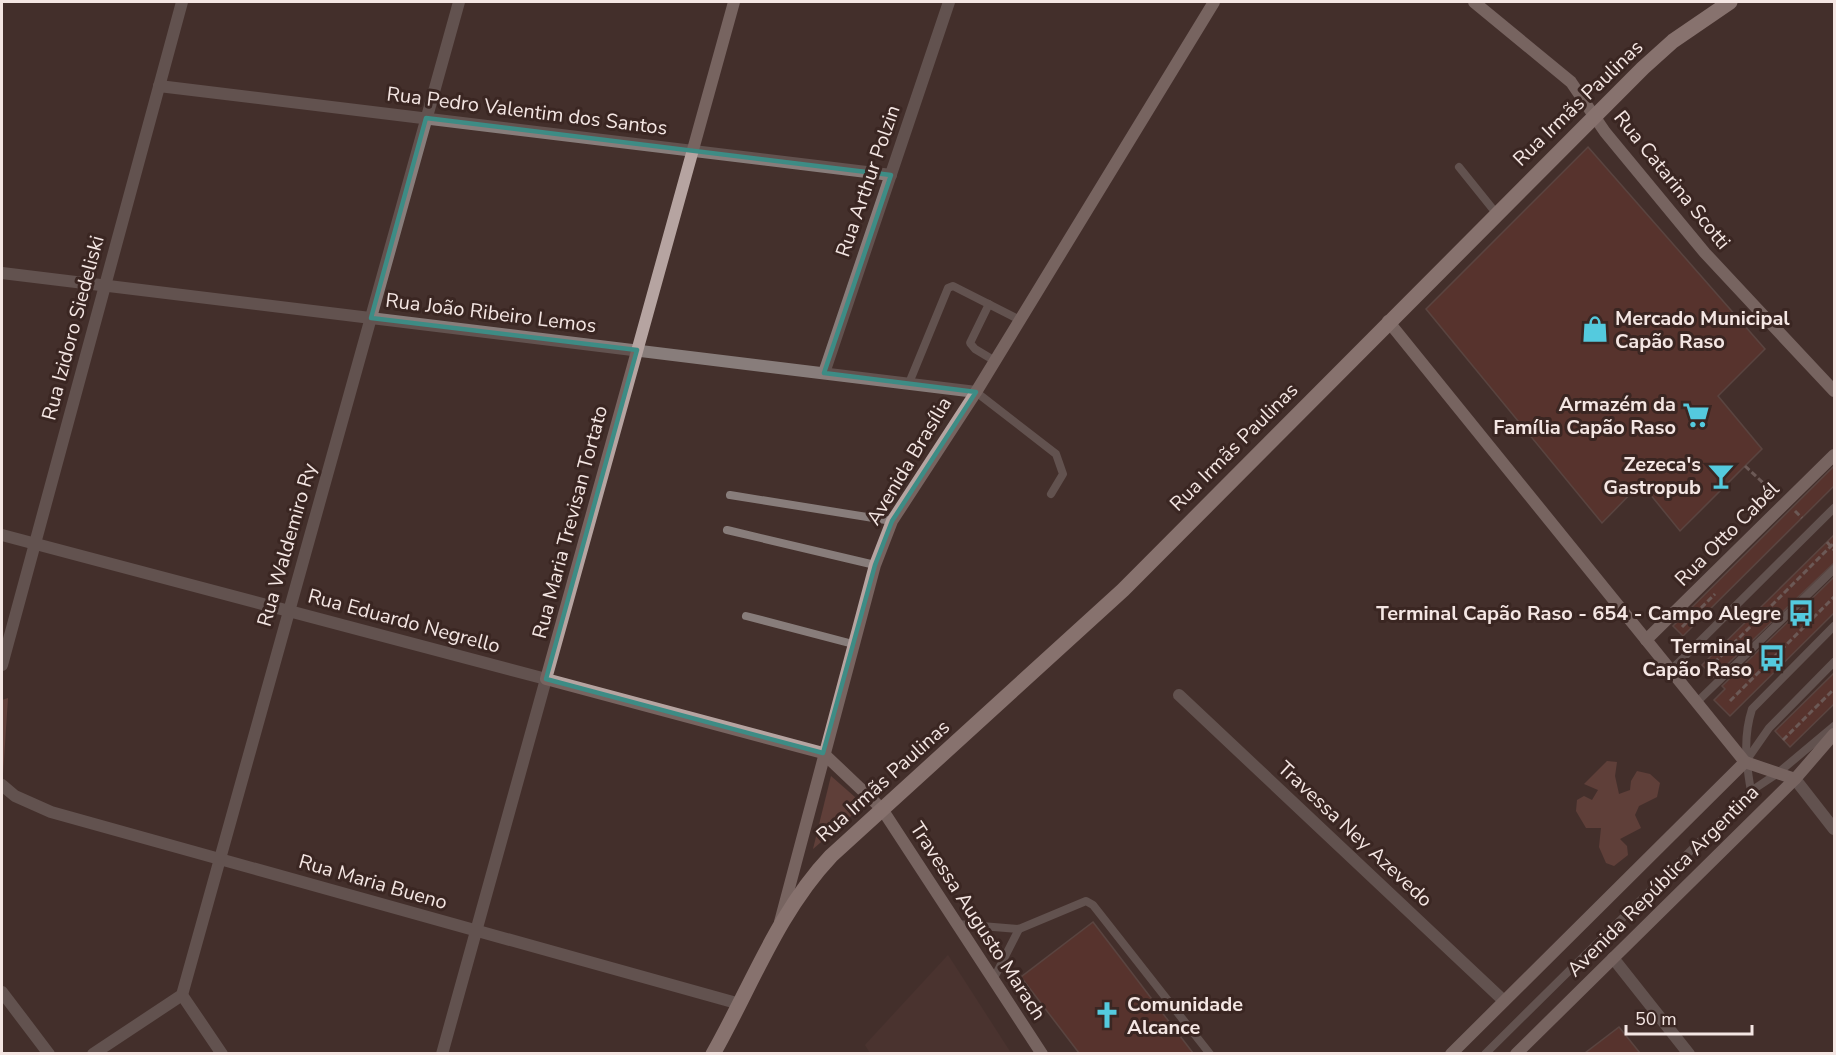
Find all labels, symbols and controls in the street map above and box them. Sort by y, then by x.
street label: Rua Irmãs Paulinas [1507,34,1649,172]
street label: Rua Pedro Valentim dos Santos [385,80,669,142]
street label: Rua Arthur Polzin [829,101,907,261]
street label: Rua Catarina Scotti [1608,105,1736,255]
street label: Rua Izidoro Siedeliski [35,233,111,423]
street label: Rua João Ribeiro Lemos [384,287,598,339]
place label: Mercado Municipal Capão Raso [1615,305,1790,355]
shop icon: Mercado Municipal Capão Raso [1580,314,1610,344]
street label: Rua Irmãs Paulinas [1164,377,1304,517]
place label: Armazém da Família Capão Raso [1493,391,1676,441]
street label: Avenida Brasília [860,392,958,530]
supermarket icon: Armazém da Família Capão Raso [1681,400,1711,430]
street label: Rua Maria Trevisan Tortato [526,402,614,642]
place label: Zezeca's Gastropub [1603,451,1701,501]
street label: Rua Waldemiro Ry [251,460,323,630]
bar icon: Zezeca's Gastropub [1706,461,1736,491]
street label: Rua Otto Cabél [1669,476,1785,592]
street label: Rua Eduardo Negrello [305,582,503,660]
bus stop icon: Terminal Capão Raso - 654 - Campo Alegre [1786,598,1816,628]
place label: Terminal Capão Raso - 654 - Campo Alegre [1376,600,1781,627]
place label: Terminal Capão Raso [1642,633,1753,683]
bus stop icon: Terminal Capão Raso [1757,643,1787,673]
street label: Rua Irmãs Paulinas [810,714,956,848]
street label: Travessa Ney Azevedo [1272,755,1438,913]
street label: Avenida República Argentina [1561,779,1765,983]
street label: Travessa Augusto Marach [904,817,1052,1025]
street label: Rua Maria Bueno [296,848,450,916]
place label: Comunidade Alcance [1127,991,1243,1041]
scale bar [1626,998,1752,1036]
church icon: Comunidade Alcance [1092,1000,1122,1030]
text: 50 m [1635,1007,1677,1031]

